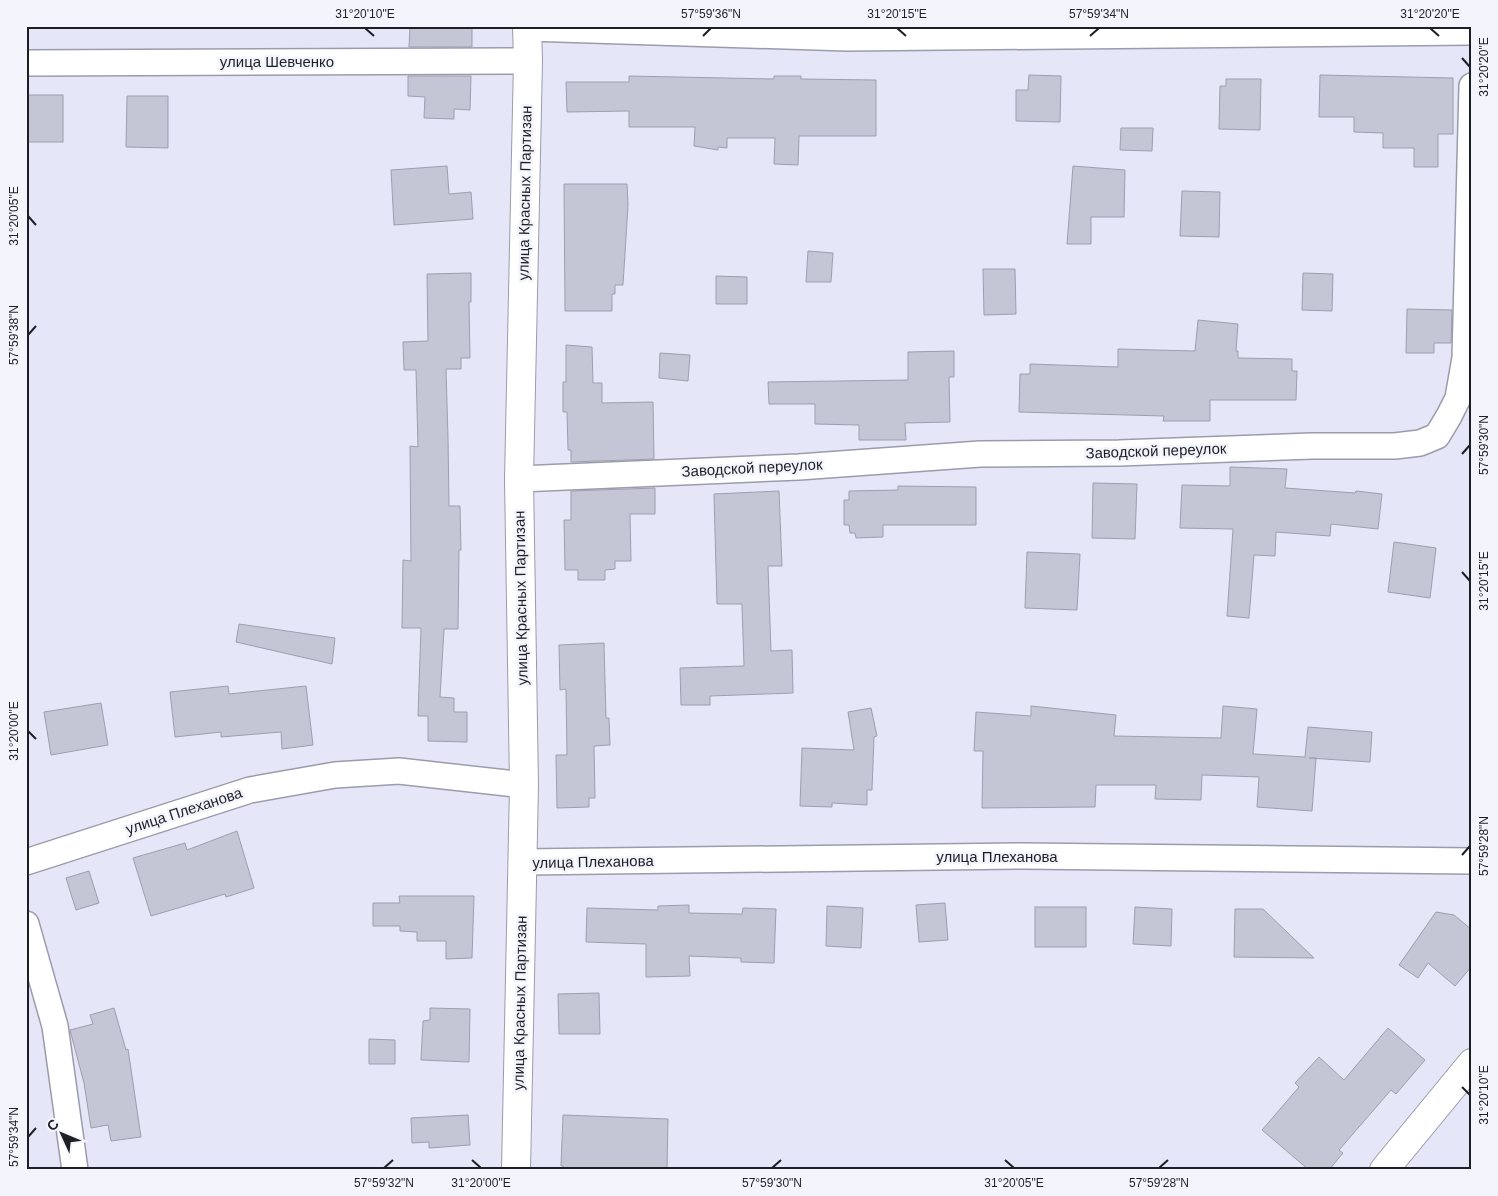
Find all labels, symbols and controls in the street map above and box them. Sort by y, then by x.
text: 31°20'10"E [335,7,395,21]
text: 57°59'36"N [681,7,741,21]
text: 31°20'15"E [867,7,927,21]
text: 57°59'34"N [1069,7,1129,21]
text: 31°20'20"E [1400,7,1460,21]
text: 31°20'20"E [1477,37,1491,97]
street label: улица Шевченко [220,53,334,70]
street label: улица Красных Партизан [514,105,535,281]
text: 31°20'05"E [7,186,21,246]
text: 57°59'38"N [7,305,21,365]
text: 57°59'30"N [1477,415,1491,475]
street label: Заводской переулок [1085,440,1227,461]
street label: Заводской переулок [681,455,823,480]
street label: улица Красных Партизан [510,510,531,686]
text: 31°20'15"E [1477,551,1491,611]
text: 31°20'00"E [7,701,21,761]
street label: улица Плеханова [123,783,245,837]
text: 57°59'28"N [1477,816,1491,876]
street label: улица Плеханова [936,848,1058,865]
street label: улица Плеханова [532,852,654,871]
street label: улица Красных Партизан [509,915,530,1091]
text: 31°20'10"E [1477,1065,1491,1125]
text: 57°59'34"N [7,1107,21,1167]
north arrow [38,1108,88,1158]
text: С [43,1116,62,1134]
text: 57°59'32"N [354,1176,414,1190]
text: 31°20'00"E [451,1176,511,1190]
text: 57°59'30"N [742,1176,802,1190]
text: 31°20'05"E [984,1176,1044,1190]
text: 57°59'28"N [1129,1176,1189,1190]

